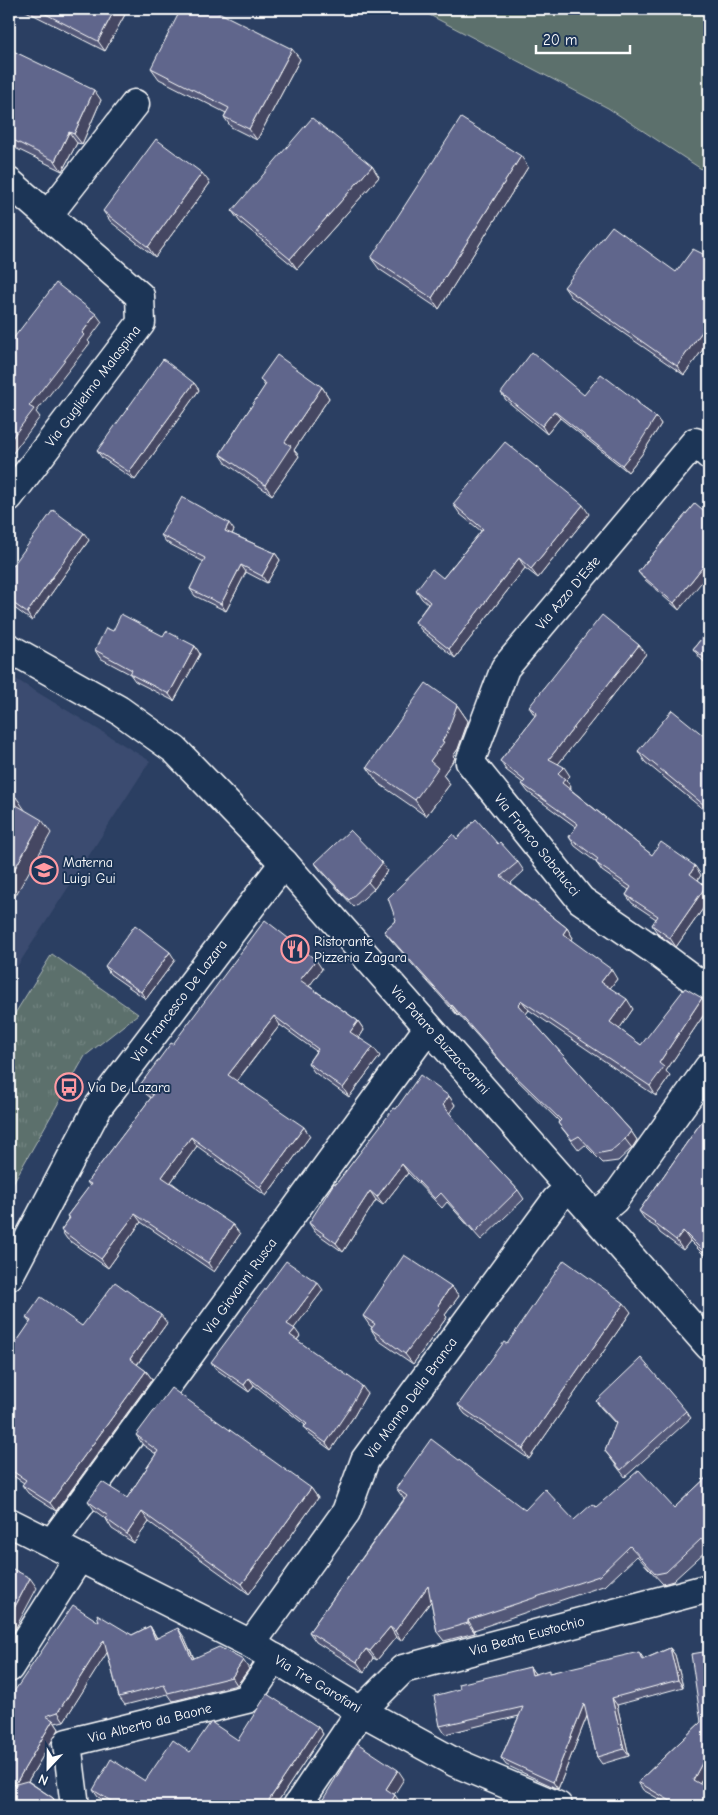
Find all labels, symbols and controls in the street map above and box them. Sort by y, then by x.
scale bar [536,22,629,54]
text: 20 m [543,31,577,49]
street label: Via Guglielmo Malaspina [42,322,144,450]
street label: Via Azzo D'Este [532,553,604,633]
street label: Via Franco Sabatucci [490,790,584,900]
place label: Materna Luigi Gui [63,854,116,887]
school or university icon: Materna Luigi Gui [29,855,59,885]
place label: Ristorante Pizzeria Zagara [314,933,407,966]
restaurant icon: Ristorante Pizzeria Zagara [280,934,310,964]
street label: Via Francesco De Lazara [127,936,231,1066]
street label: Via Pataro Buzzaccarini [387,982,493,1098]
bus stop icon: Via De Lazara [54,1072,84,1102]
place label: Via De Lazara [88,1079,171,1096]
street label: Via Giovanni Rusca [199,1235,281,1337]
street label: Via Manno Della Branca [361,1334,461,1462]
street label: Via Beata Eustochio [468,1612,586,1660]
street label: Via Tre Garofani [271,1651,365,1717]
street label: Via Alberto da Baone [86,1699,214,1747]
north arrow [22,1742,72,1792]
text: N [36,1770,51,1789]

